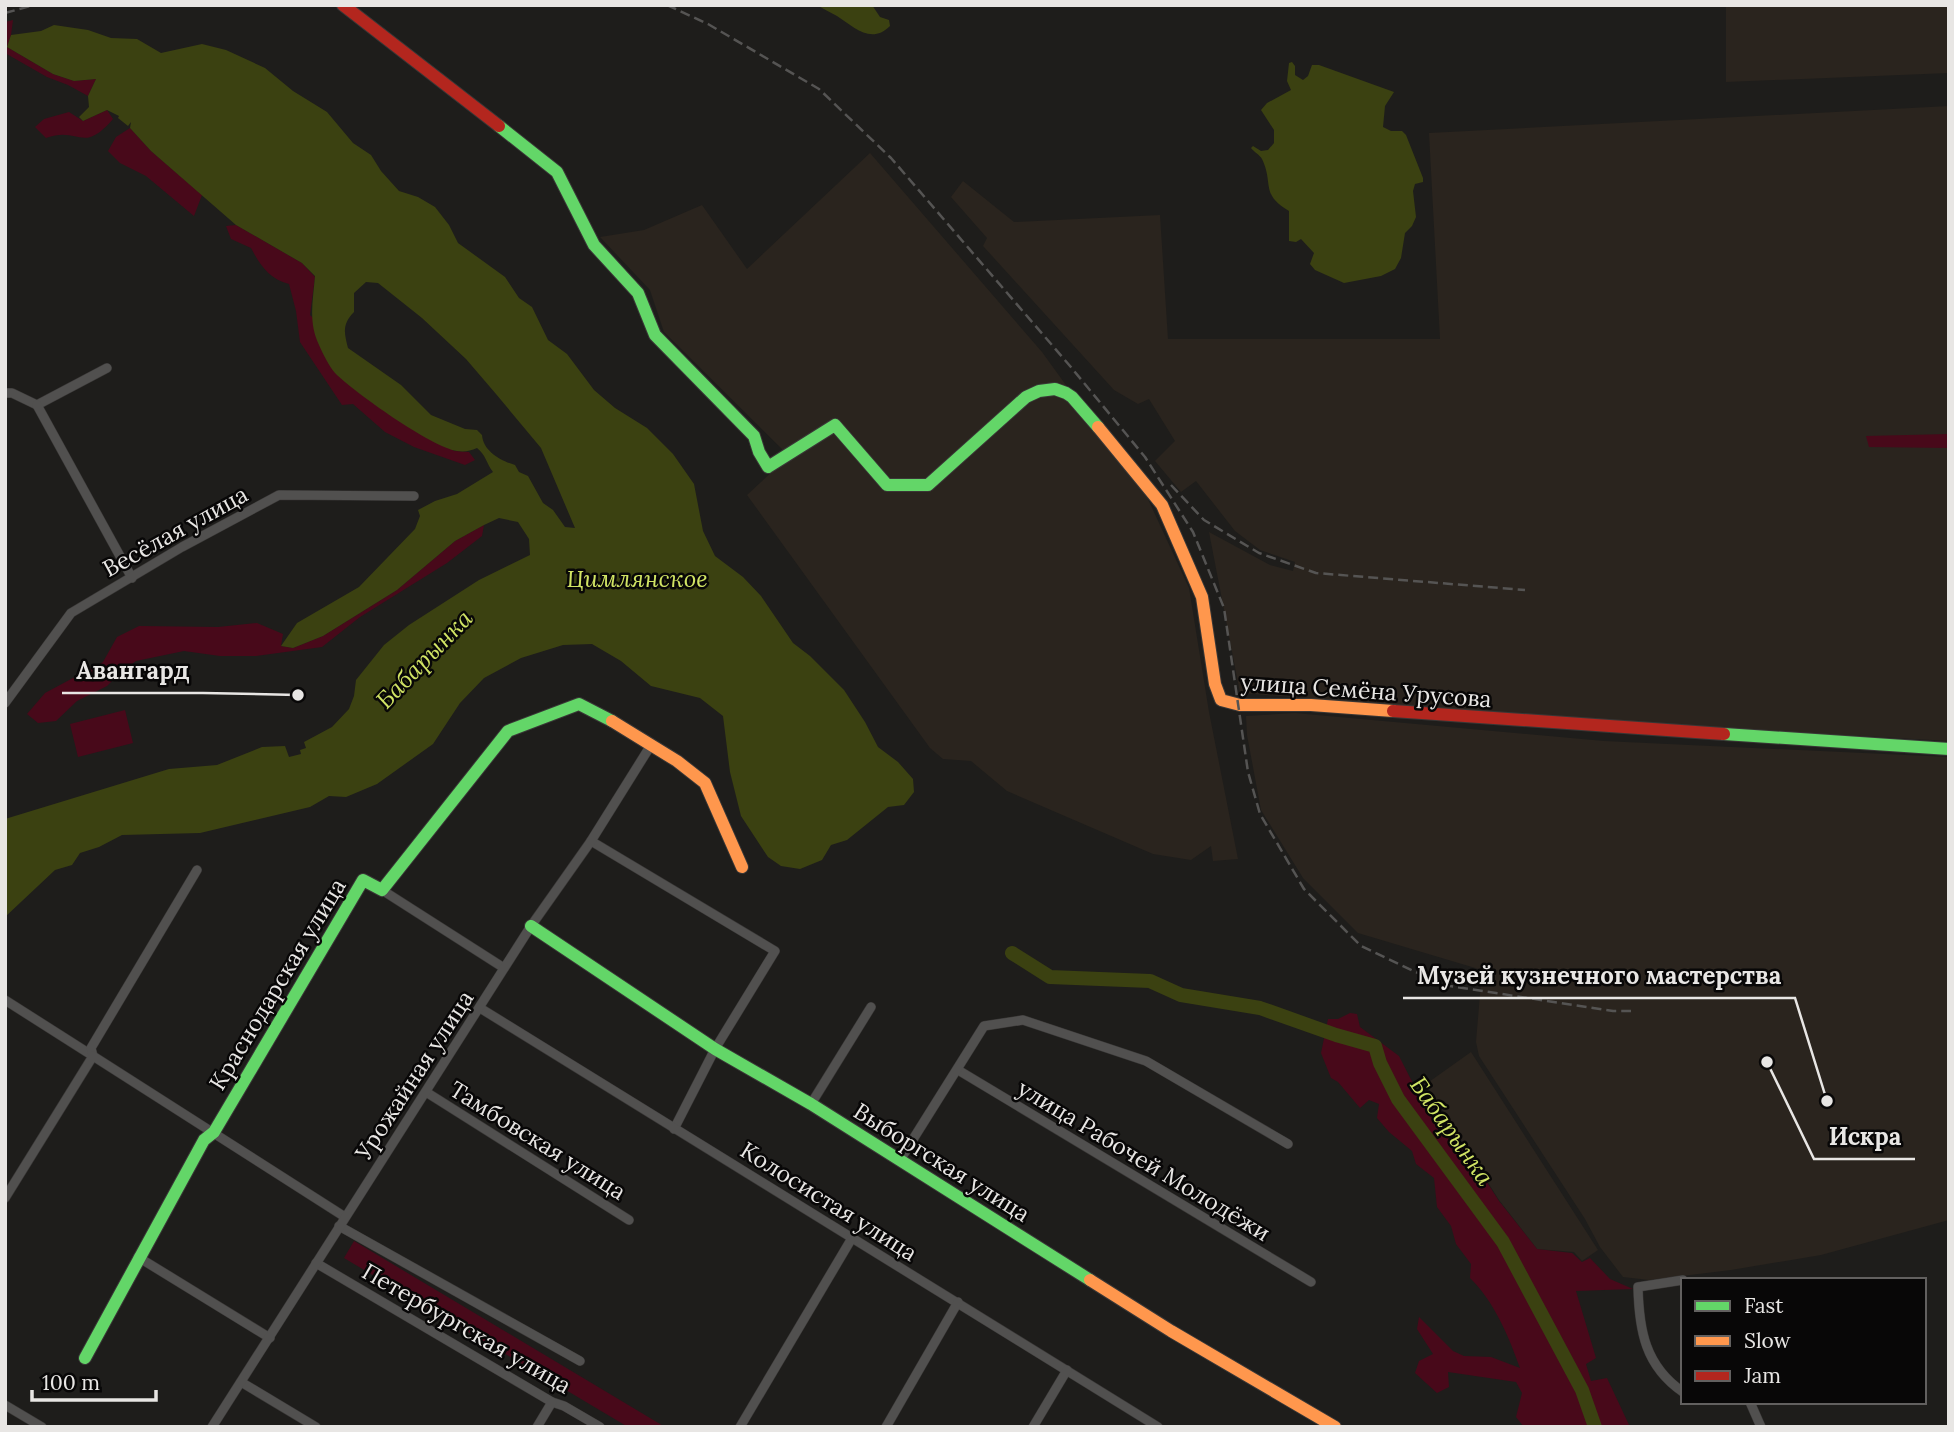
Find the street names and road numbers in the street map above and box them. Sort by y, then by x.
street label: Весёлая улица [97,479,253,583]
street label: улица Семёна Урусова [1240,667,1492,713]
street label: Краснодарская улица [202,873,352,1095]
street label: Урожайная улица [348,985,480,1166]
street label: улица Рабочей Молодёжи [1012,1073,1276,1247]
street label: Тамбовская улица [445,1074,632,1206]
street label: Выборгская улица [849,1096,1036,1228]
street label: Колосистая улица [735,1135,923,1267]
street label: Петербургская улица [357,1256,577,1400]

